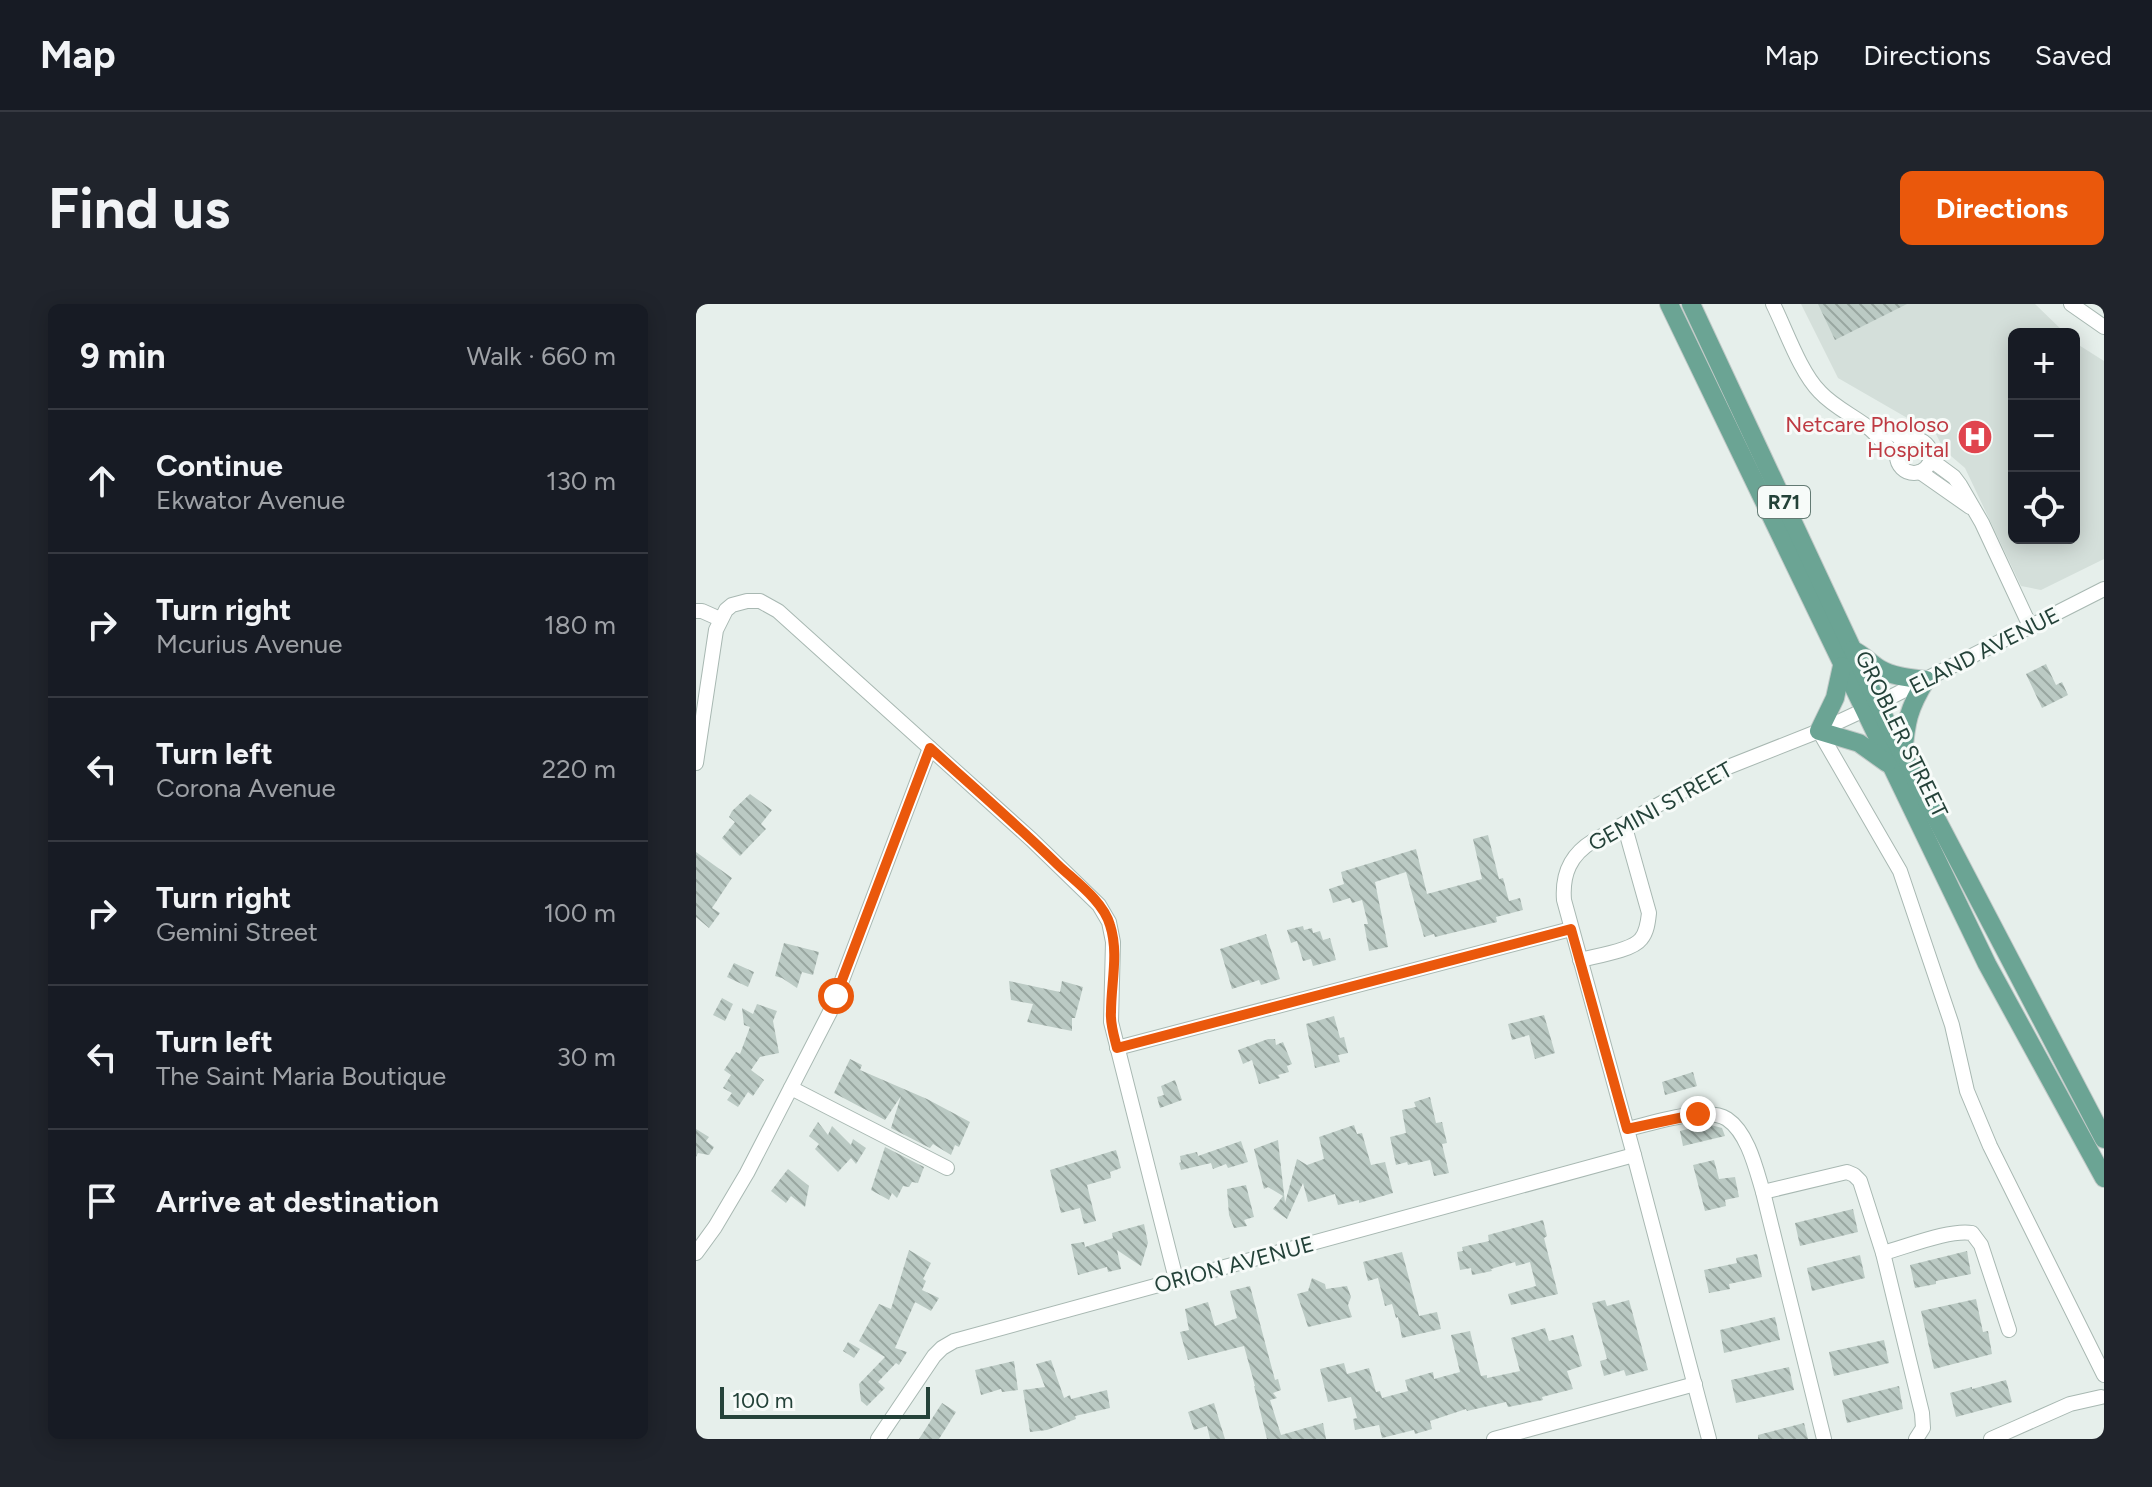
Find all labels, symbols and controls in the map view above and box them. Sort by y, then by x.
text: Map [40,32,116,78]
text: Map [1765,38,1819,72]
text: Directions [1863,38,1991,72]
text: Saved [2035,38,2112,72]
button: Directions [1900,171,2104,245]
text: Find us [48,175,230,242]
map controls [2008,328,2080,544]
button: + [2008,328,2080,400]
text: 9 min [80,336,166,377]
text: Walk · 660 m [466,340,616,372]
button: − [2008,400,2080,472]
place label: Netcare Pholoso Hospital [1785,411,1949,463]
hospital icon: Netcare Pholoso Hospital [1956,418,1994,456]
text: Continue [156,447,283,484]
icon: ahead [80,459,124,503]
text: 130 m [546,465,616,497]
button: locate [2008,472,2080,544]
text: Ekwator Avenue [156,484,345,516]
road number: R71 [1758,486,1810,518]
text: Turn right [156,591,291,628]
street label: ELAND AVENUE [1905,601,2064,700]
icon: right [80,603,124,647]
text: 180 m [544,609,616,641]
text: Mcurius Avenue [156,628,342,660]
street label: GROBLER STREET [1849,646,1954,822]
text: Turn left [156,735,273,772]
icon: left [80,747,124,791]
text: 220 m [542,753,616,785]
street label: GEMINI STREET [1584,756,1737,857]
text: Corona Avenue [156,772,336,804]
text: Turn right [156,879,291,916]
icon: right [80,891,124,935]
text: 100 m [543,897,616,929]
text: Gemini Street [156,916,318,948]
route start [818,978,854,1014]
text: Turn left [156,1023,273,1060]
icon: left [80,1035,124,1079]
text: 30 m [557,1041,616,1073]
text: The Saint Maria Boutique [156,1060,446,1092]
route end [1680,1096,1716,1132]
icon: arrive [80,1179,124,1223]
text: Arrive at destination [156,1183,439,1220]
street label: ORION AVENUE [1151,1230,1317,1299]
scale bar [720,1383,930,1419]
text: 100 m [732,1387,793,1414]

